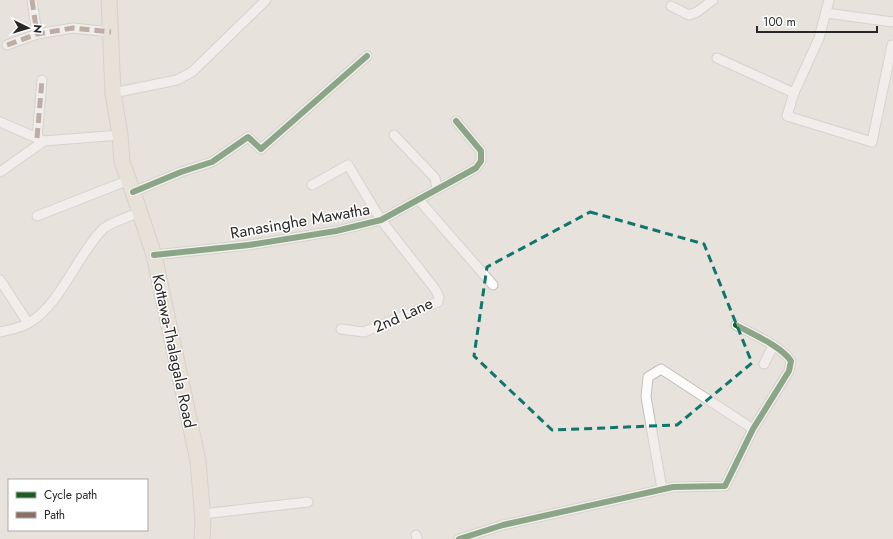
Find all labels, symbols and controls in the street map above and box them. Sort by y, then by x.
north arrow [8,8,48,48]
scale bar [757,8,877,34]
text: 100 m [763,13,796,31]
text: N [30,24,46,34]
street label: Ranasinghe Mawatha [228,197,372,245]
street label: Kottawa-Thalagala Road [146,272,202,430]
street label: 2nd Lane [370,292,436,338]
legend [8,479,148,531]
text: Cycle path [44,486,97,504]
text: Path [44,506,65,524]

